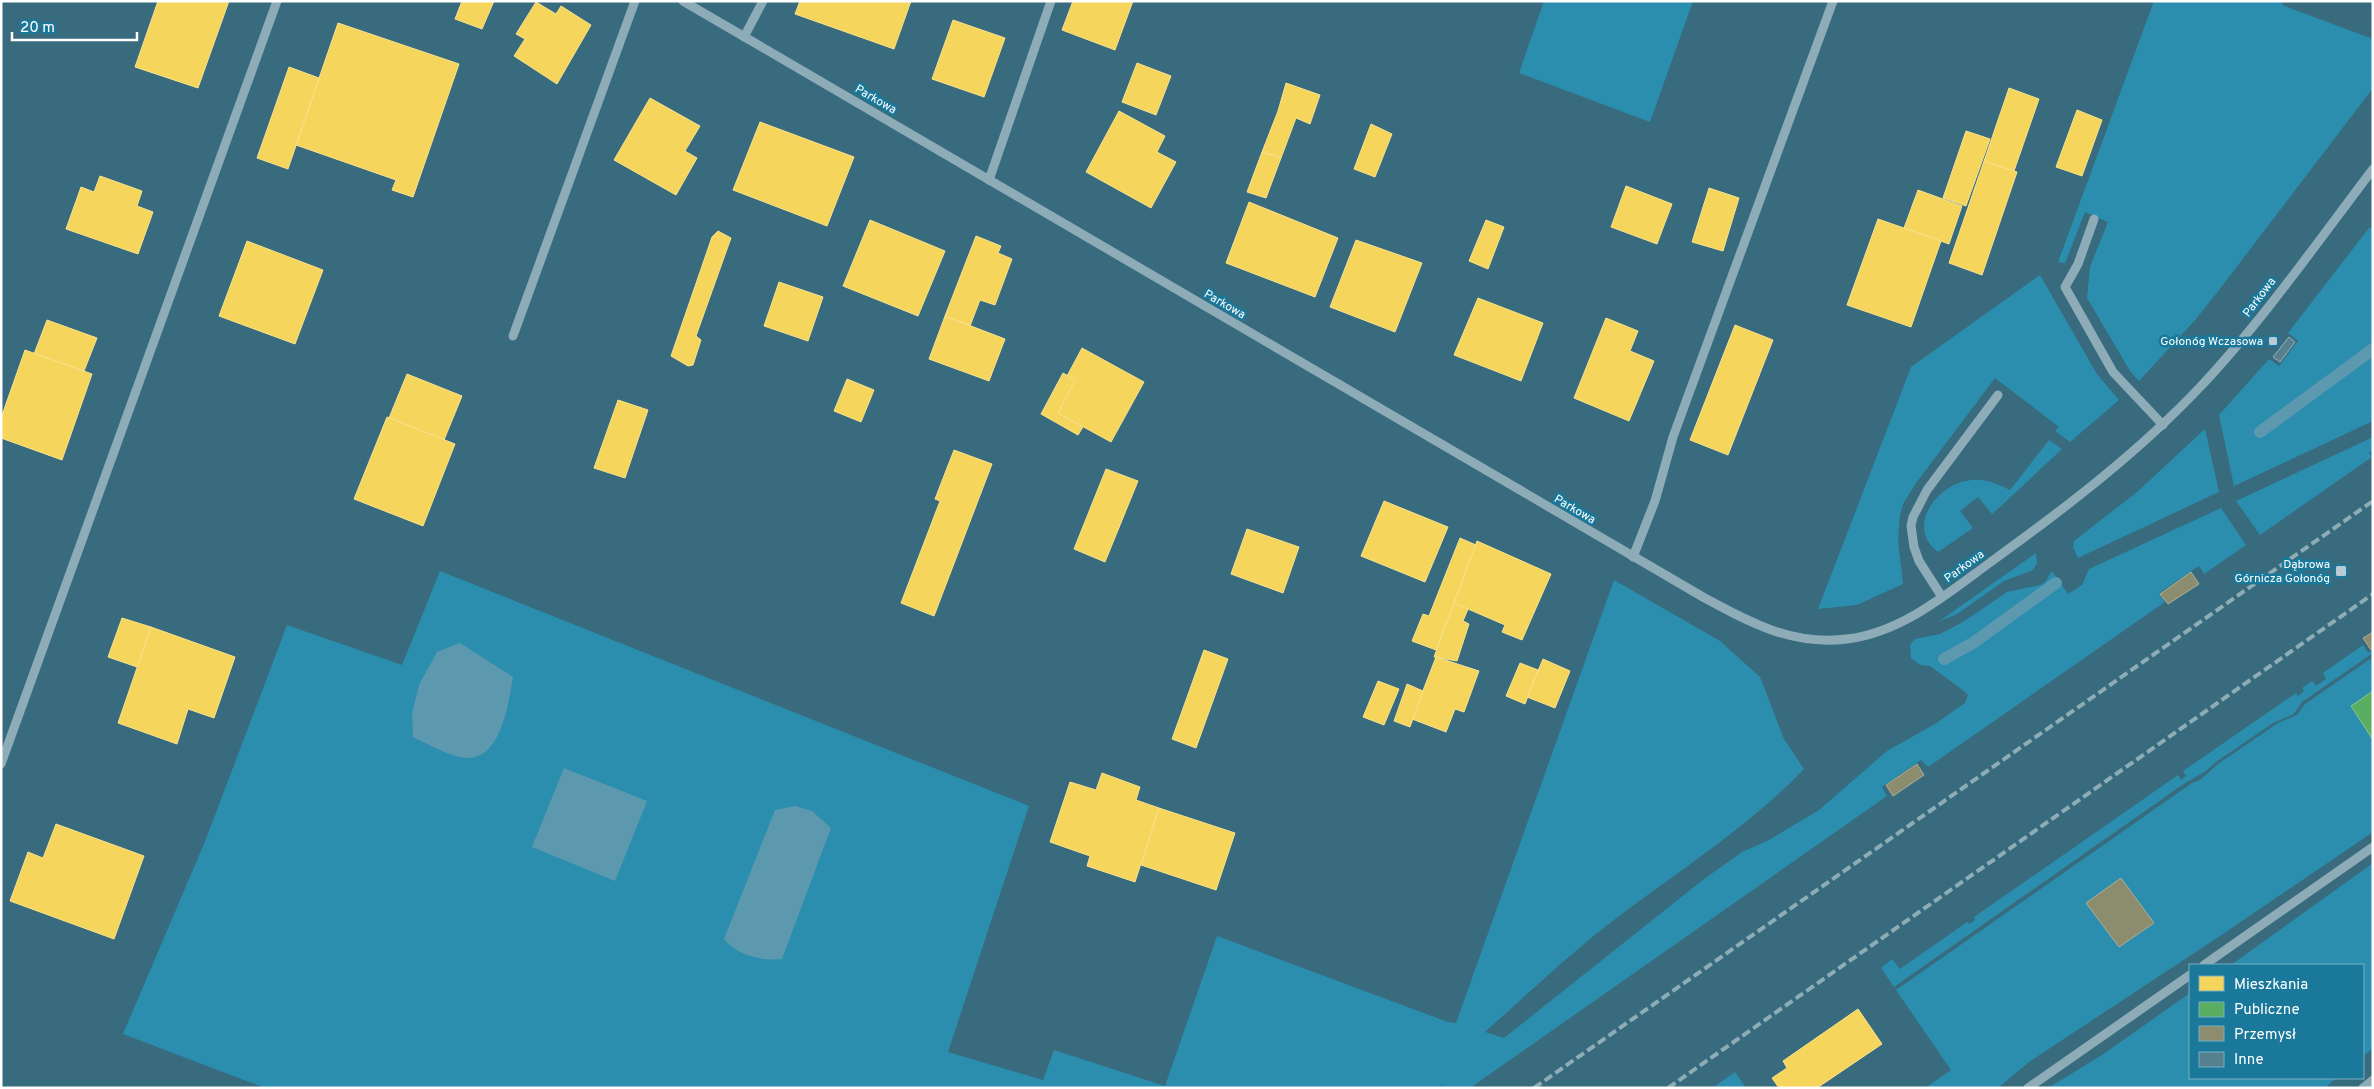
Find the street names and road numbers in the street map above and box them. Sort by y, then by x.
street label: Parkowa [852,81,899,118]
street label: Parkowa [2240,275,2280,321]
street label: Parkowa [1201,286,1248,323]
street label: Parkowa [1551,491,1598,528]
street label: Parkowa [1941,547,1988,587]

